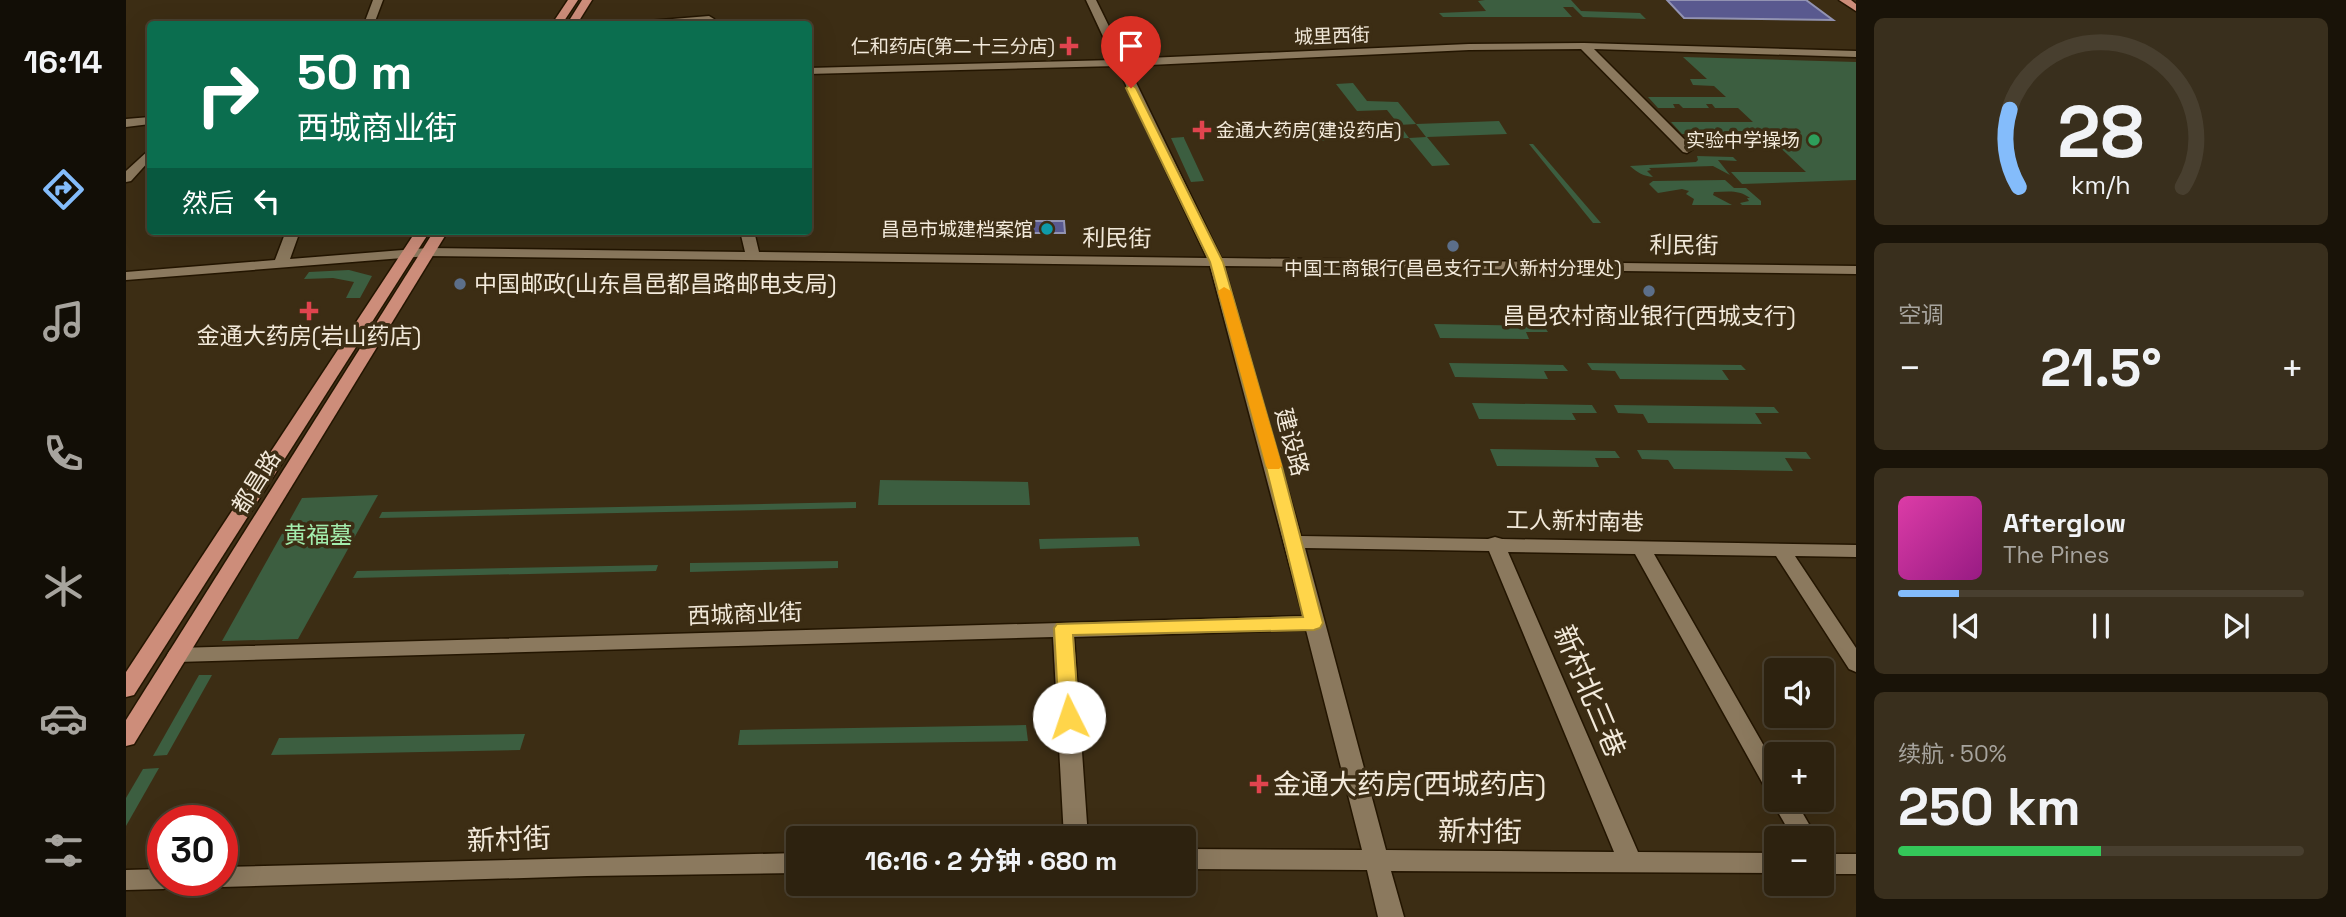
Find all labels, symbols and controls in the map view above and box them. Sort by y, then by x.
pin [1101,16,1161,88]
street label: 城里西街 [1294,22,1370,50]
icon: arrive [1112,27,1150,65]
place label: 仁和药店(第二十三分店) [851,34,1055,59]
marker: 仁和药店(第二十三分店) [1061,38,1077,54]
text: 50 m [297,41,412,103]
text: 16:14 [24,42,102,82]
icon: right [182,49,273,140]
text: 28 [2058,86,2144,179]
text: 西城商业街 [297,108,457,148]
place label: 金通大药房(建设药店) [1216,118,1401,143]
marker: 金通大药房(建设药店) [1194,122,1210,138]
place label: 实验中学操场 [1686,128,1800,153]
marker: 实验中学操场 [1806,132,1822,148]
icon: directions [39,165,88,214]
text: km/h [2071,169,2131,201]
icon: left [248,182,286,220]
text: 然后 [182,186,234,220]
place label: 昌邑市城建档案馆 [881,217,1033,242]
marker: 昌邑市城建档案馆 [1039,221,1055,237]
street label: 利民街 [1082,222,1152,254]
street label: 利民街 [1649,229,1719,261]
marker: 中国工商银行(昌邑支行工人新村分理处) [1445,238,1461,254]
place label: 中国工商银行(昌邑支行工人新村分理处) [1284,256,1622,281]
place label: 中国邮政(山东昌邑都昌路邮电支局) [474,269,836,299]
marker: 中国邮政(山东昌邑都昌路邮电支局) [452,276,468,292]
marker: 昌邑农村商业银行(西城支行) [1641,283,1657,299]
icon: music [39,297,88,346]
text: 空调 [1898,300,1944,330]
place label: 昌邑农村商业银行(西城支行) [1502,301,1796,331]
marker: 金通大药房(岩山药店) [301,303,317,319]
place label: 金通大药房(岩山药店) [197,321,421,351]
text: 21.5° [2040,335,2162,401]
text: − [1898,344,1922,392]
text: + [2280,344,2304,392]
street label: 建设路 [1269,405,1315,479]
icon: phone [39,429,88,478]
street label: 都昌路 [225,445,287,519]
street label: 工人新村南巷 [1506,505,1644,537]
text: Afterglow [2003,506,2126,540]
park label: 黄福墓 [284,520,353,550]
text: The Pines [2003,540,2109,570]
icon: climate [39,562,88,611]
street label: 西城商业街 [687,597,803,631]
icon: previous [1947,607,1985,645]
icon: pause [2082,607,2120,645]
icon: next [2217,607,2255,645]
street label: 新村北三巷 [1546,620,1634,762]
map controls [1764,658,1834,896]
button: sound [1764,658,1834,728]
position arrow [1032,680,1106,754]
icon: car [39,694,88,743]
text: 续航 · 50% [1898,739,2006,769]
button: + [1764,742,1834,812]
place label: 金通大药房(西城药店) [1273,766,1546,802]
text: 250 km [1898,774,2081,840]
marker: 金通大药房(西城药店) [1251,776,1267,792]
speed limit sign: 30 [147,805,238,896]
street label: 新村街 [1438,812,1522,850]
street label: 新村街 [466,820,552,858]
icon: filters [39,826,88,875]
button: − [1764,826,1834,896]
text: 16:16 · 2 分钟 · 680 m [865,844,1117,878]

